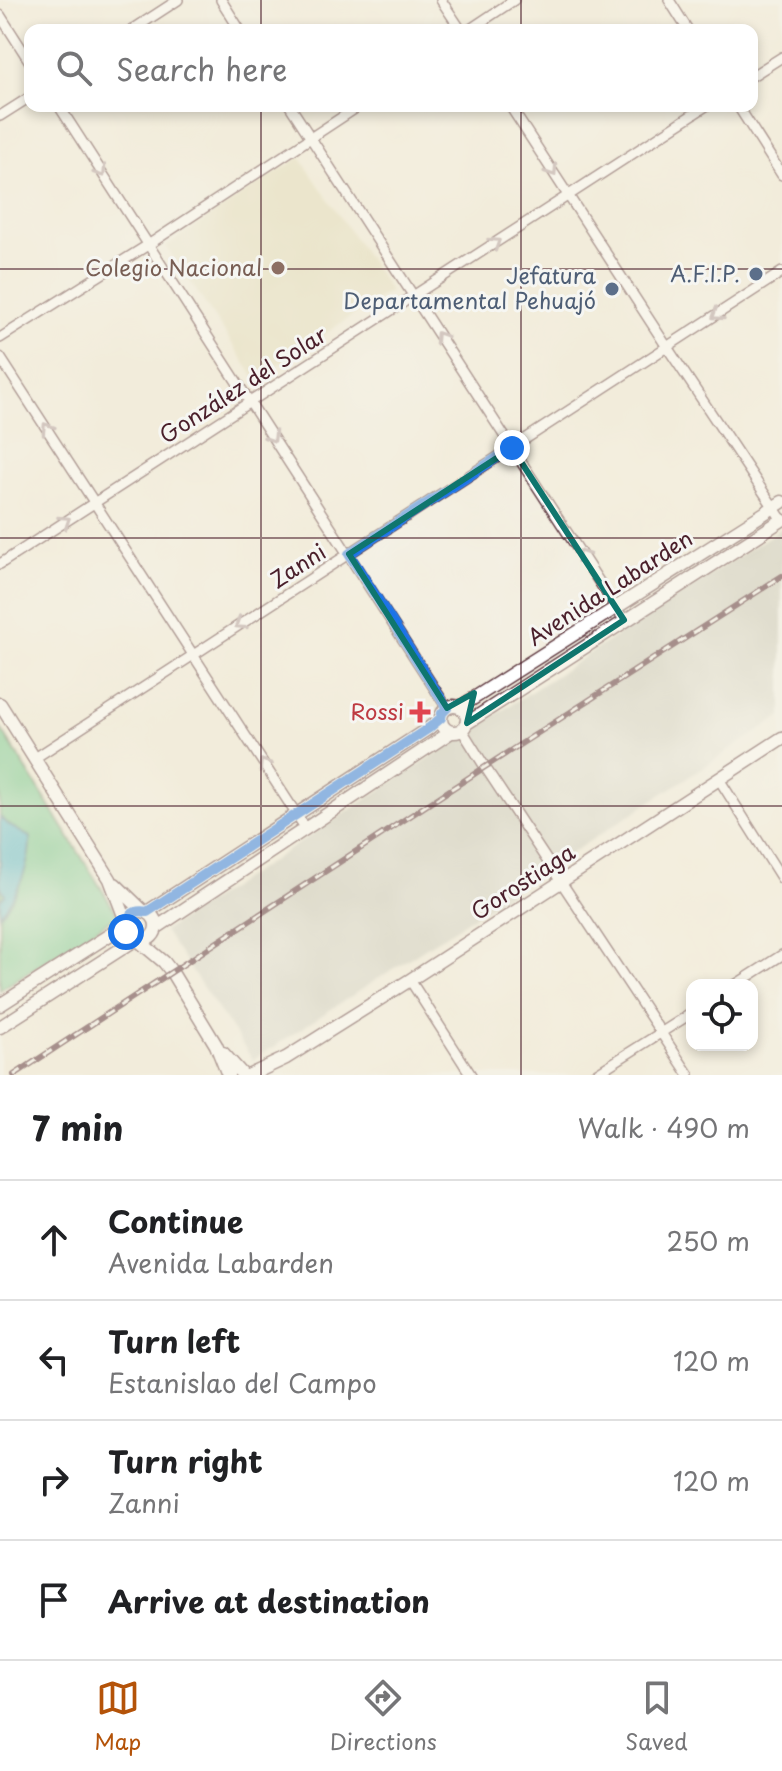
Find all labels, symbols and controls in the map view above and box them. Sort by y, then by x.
search box [24,24,758,112]
icon: search [52,46,96,90]
text: Search here [116,46,288,91]
one-way arrow [91,163,106,177]
one-way arrow [543,163,558,177]
one-way arrow [486,237,501,252]
place label: Colegio Nacional [85,250,262,283]
place label: A.F.I.P. [670,256,740,289]
place label: Jefatura Departamental Pehuajó [343,258,597,316]
marker: Colegio Nacional [269,259,287,277]
marker: A.F.I.P. [747,265,765,283]
marker: Jefatura Departamental Pehuajó [603,280,621,298]
one-way arrow [711,305,725,320]
street label: González del Solar [152,317,333,450]
one-way arrow [435,331,450,346]
one-way arrow [41,422,56,437]
one-way arrow [263,428,278,443]
route end [494,430,530,466]
one-way arrow [57,516,71,531]
street label: Avenida Labarden [520,521,698,653]
street label: Zanni [263,534,332,595]
one-way arrow [577,549,592,563]
one-way arrow [235,615,249,630]
place label: Rossi [351,694,404,727]
marker: Rossi [411,703,429,721]
one-way arrow [259,758,274,772]
street label: Gorostiaga [464,835,581,927]
route start [108,914,144,950]
map controls [686,979,758,1051]
button: locate [686,979,758,1051]
text: 7 min [32,1101,123,1153]
text: Walk · 490 m [578,1108,750,1147]
text: Continue [108,1198,243,1243]
icon: ahead [32,1218,76,1262]
text: 250 m [666,1221,750,1260]
text: Avenida Labarden [108,1243,334,1282]
text: Turn left [108,1318,240,1363]
icon: left [32,1338,76,1382]
text: 120 m [673,1341,750,1380]
text: Estanislao del Campo [108,1363,377,1402]
text: Turn right [108,1438,263,1483]
icon: right [32,1458,76,1502]
text: 120 m [673,1461,750,1500]
text: Zanni [108,1483,180,1522]
icon: arrive [32,1578,76,1622]
text: Arrive at destination [108,1578,430,1623]
tab: Map [94,1676,141,1757]
tab: Directions [330,1676,437,1757]
tab: Saved [625,1676,688,1757]

